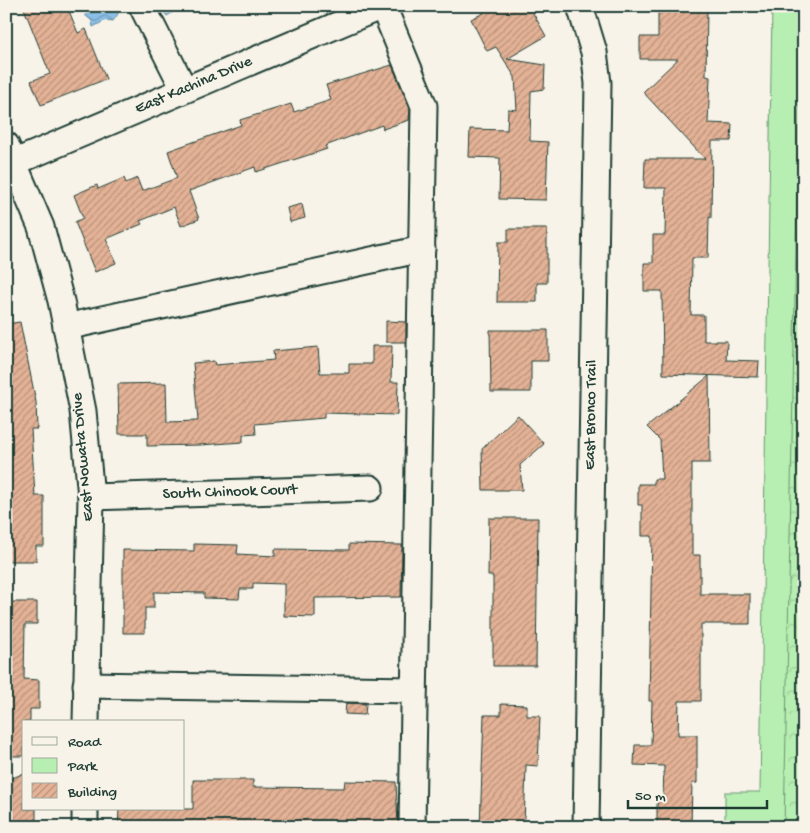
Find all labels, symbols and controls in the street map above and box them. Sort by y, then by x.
street label: East Kachina Drive [133,52,256,119]
street label: East Bronco Trail [582,360,602,470]
street label: East Nowata Drive [69,391,99,522]
street label: South Chinook Court [162,481,299,505]
legend [22,720,185,810]
text: Road [68,734,102,752]
text: Park [67,758,98,776]
scale bar [628,778,766,810]
text: Building [67,784,117,802]
text: 50 m [635,788,666,806]

